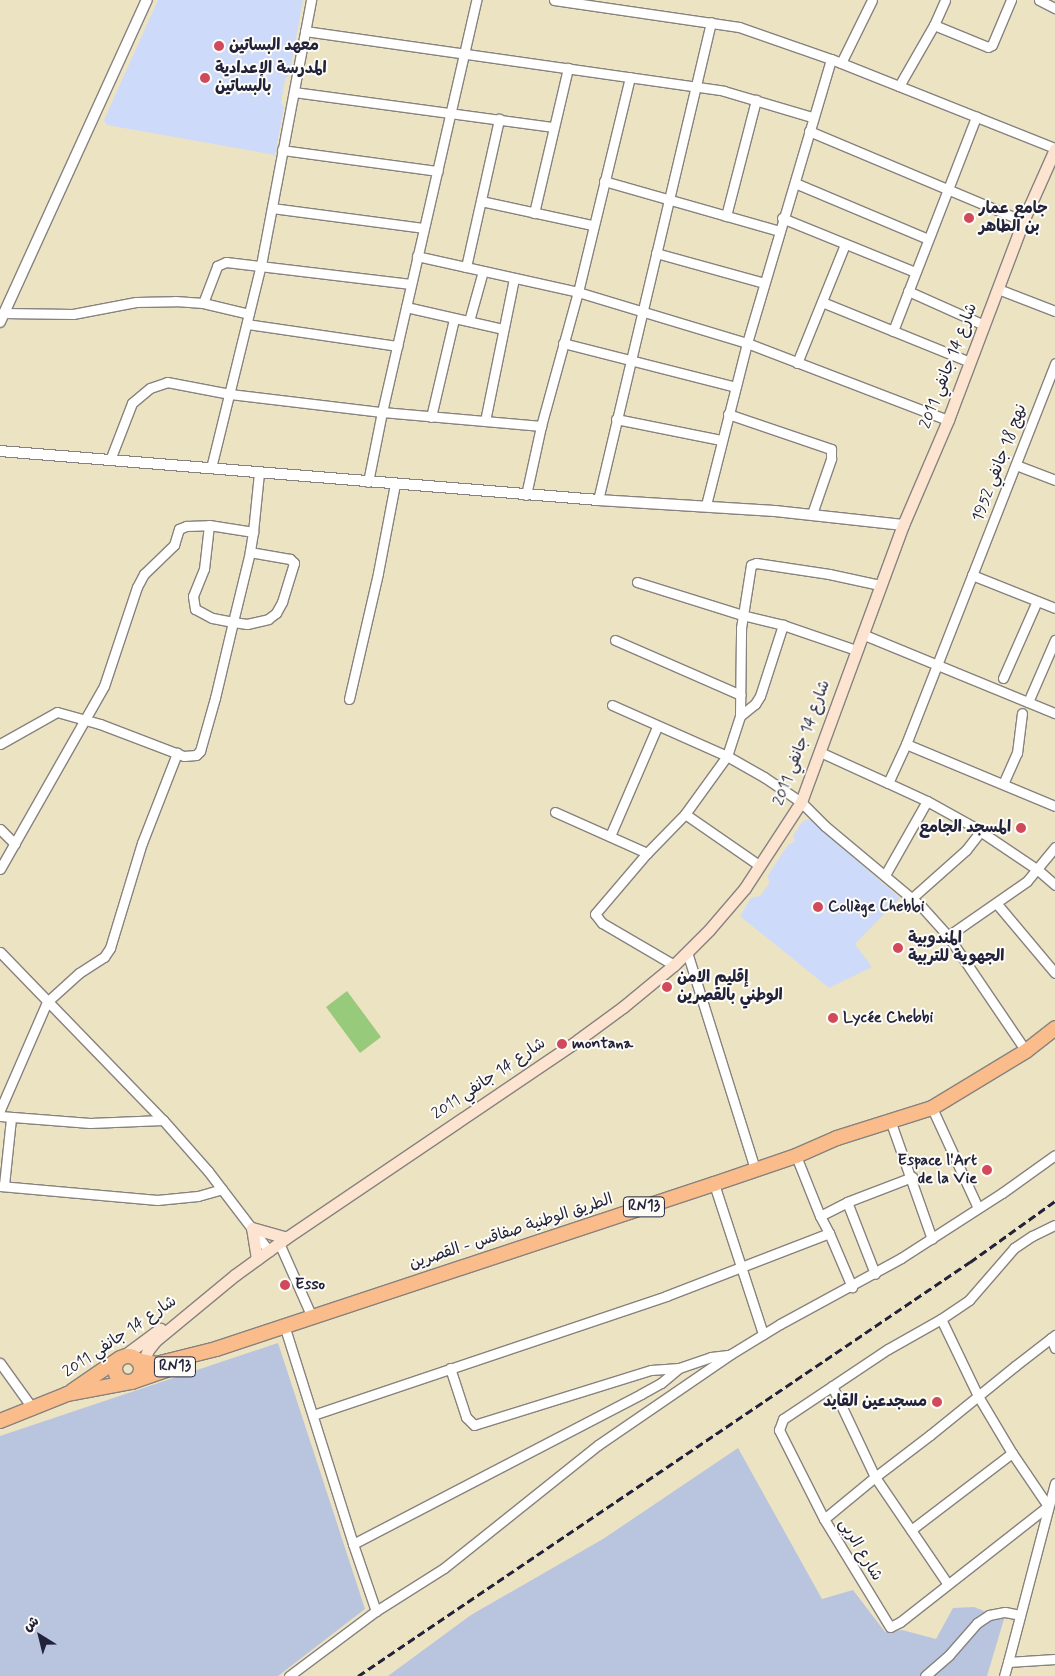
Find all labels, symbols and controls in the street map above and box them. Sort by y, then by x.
place label: معهد البساتين [229,36,319,56]
marker: معهد البساتين [213,40,225,52]
place label: المدرسة الإعدادية بالبساتين [215,59,327,97]
marker: المدرسة الإعدادية بالبساتين [199,72,211,84]
place label: جامع عمار بن الطاهر [979,199,1048,237]
marker: جامع عمار بن الطاهر [963,212,975,224]
street label: شارع 14 جانفي 2011 [916,301,982,431]
street label: نهج 18 جانفي 1952 [969,402,1031,524]
street label: شارع 14 جانفي 2011 [769,678,835,808]
place label: المسجد الجامع [919,818,1011,838]
marker: المسجد الجامع [1015,822,1027,834]
place label: Collège Chebbi [828,897,927,917]
marker: Collège Chebbi [812,901,824,913]
place label: المندوبية الجهوية للتربية [908,929,1004,967]
marker: المندوبية الجهوية للتربية [892,942,904,954]
place label: إقليم الامن الوطني بالقصرين [677,968,783,1006]
marker: إقليم الامن الوطني بالقصرين [661,981,673,993]
place label: Lycée Chebbi [843,1008,934,1028]
marker: Lycée Chebbi [827,1012,839,1024]
street label: شارع 14 جانفي 2011 [429,1034,549,1124]
place label: montana [572,1034,633,1054]
marker: montana [556,1038,568,1050]
place label: Espace l'Art de la Vie [898,1151,977,1189]
marker: Espace l'Art de la Vie [981,1164,993,1176]
street label: الطريق الوطنية صفاقس - القصرين [407,1190,615,1274]
road number: RN13 [623,1194,665,1220]
place label: Esso [295,1275,325,1295]
marker: Esso [279,1279,291,1291]
street label: شارع 14 جانفي 2011 [60,1292,180,1382]
road number: RN13 [154,1354,196,1380]
place label: مسجدعين القايد [823,1392,927,1412]
marker: مسجدعين القايد [931,1396,943,1408]
street label: شارع الربى [834,1515,886,1585]
north arrow [15,1611,65,1661]
text: ش [20,1612,43,1636]

